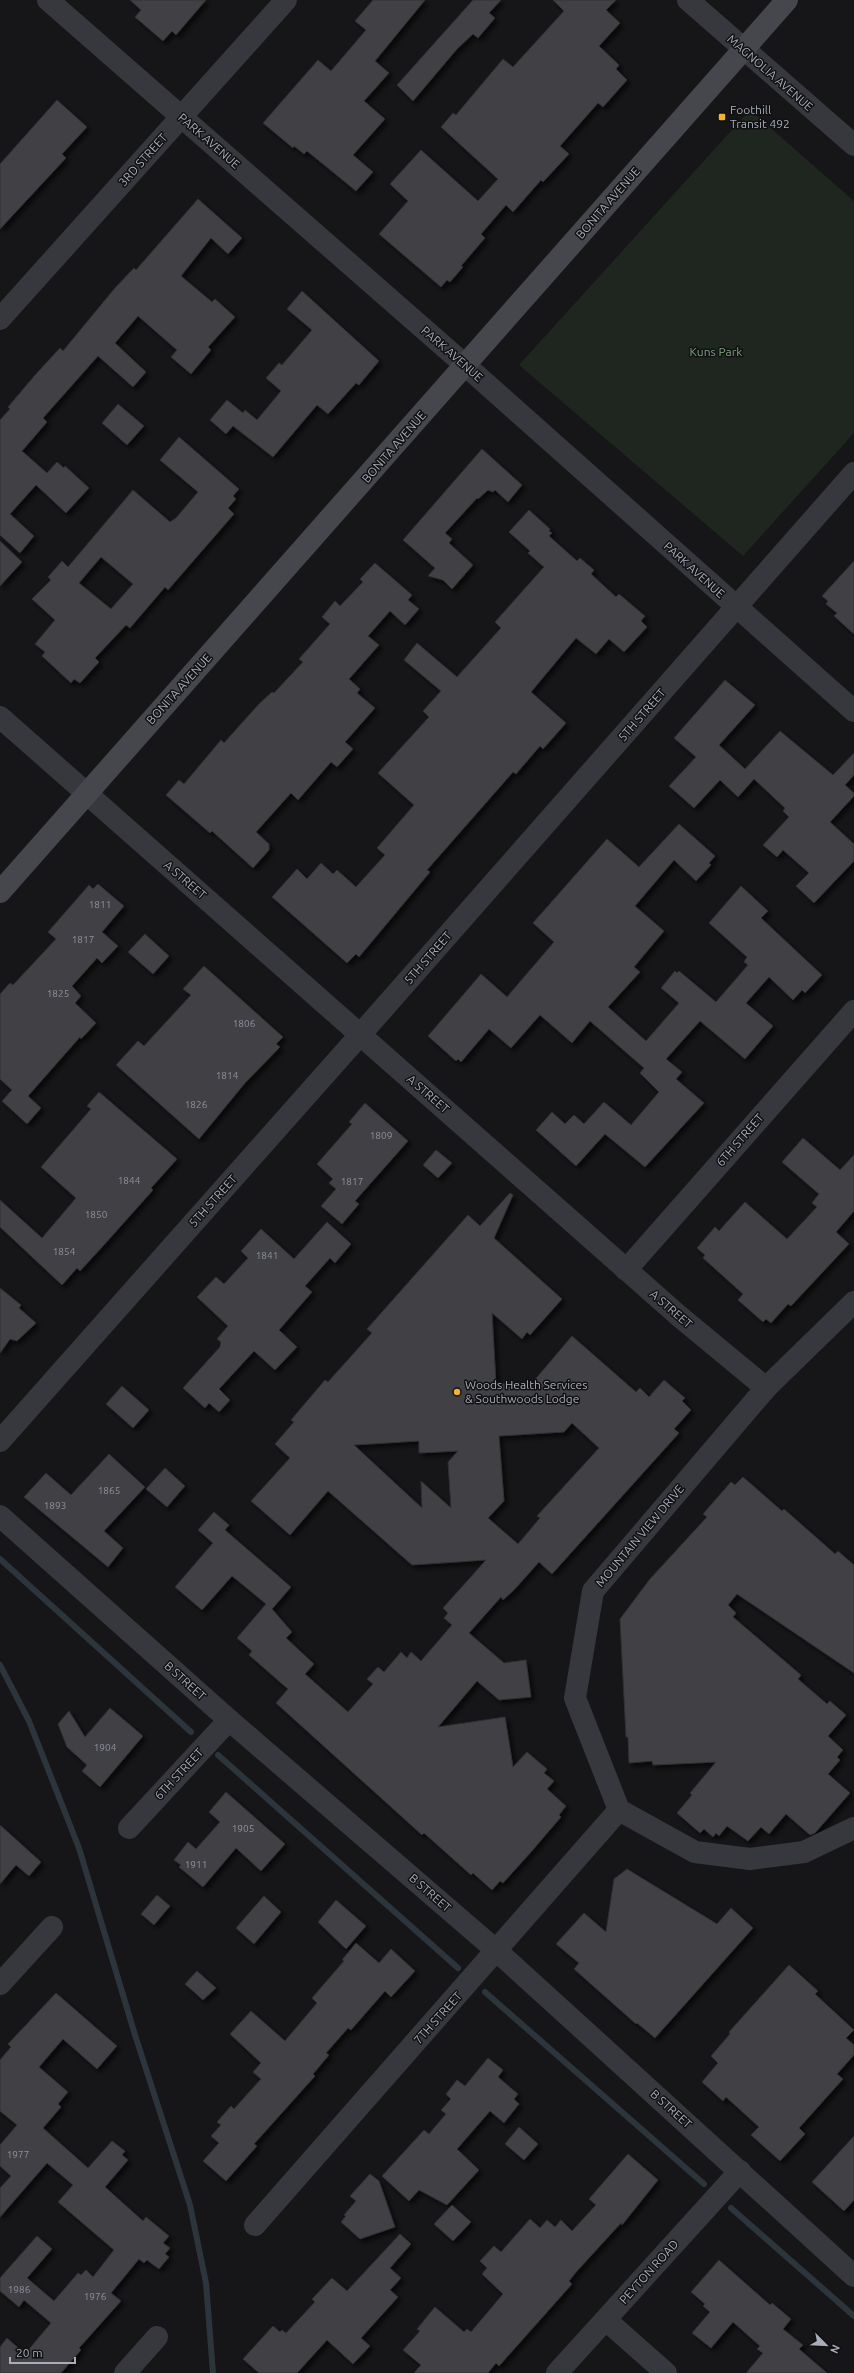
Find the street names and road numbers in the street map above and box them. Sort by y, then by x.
street label: MAGNOLIA AVENUE [725,32,816,113]
street label: PARK AVENUE [176,110,243,171]
street label: 3RD STREET [116,131,170,189]
street label: BONITA AVENUE [573,164,642,241]
street label: PARK AVENUE [419,323,486,384]
street label: BONITA AVENUE [359,408,428,485]
street label: PARK AVENUE [661,539,728,600]
street label: BONITA AVENUE [144,651,214,727]
street label: 5TH STREET [615,686,668,744]
street label: A STREET [162,858,209,902]
street label: 5TH STREET [401,929,454,987]
street label: A STREET [405,1072,452,1116]
street label: 6TH STREET [713,1111,766,1169]
street label: 5TH STREET [186,1172,239,1229]
street label: A STREET [648,1287,695,1331]
street label: MOUNTAIN VIEW DRIVE [593,1482,686,1589]
street label: B STREET [162,1659,209,1703]
street label: 6TH STREET [152,1745,206,1802]
street label: B STREET [407,1871,454,1914]
street label: 7TH STREET [411,1989,464,2046]
street label: B STREET [648,2087,695,2131]
street label: PEYTON ROAD [617,2237,681,2306]

